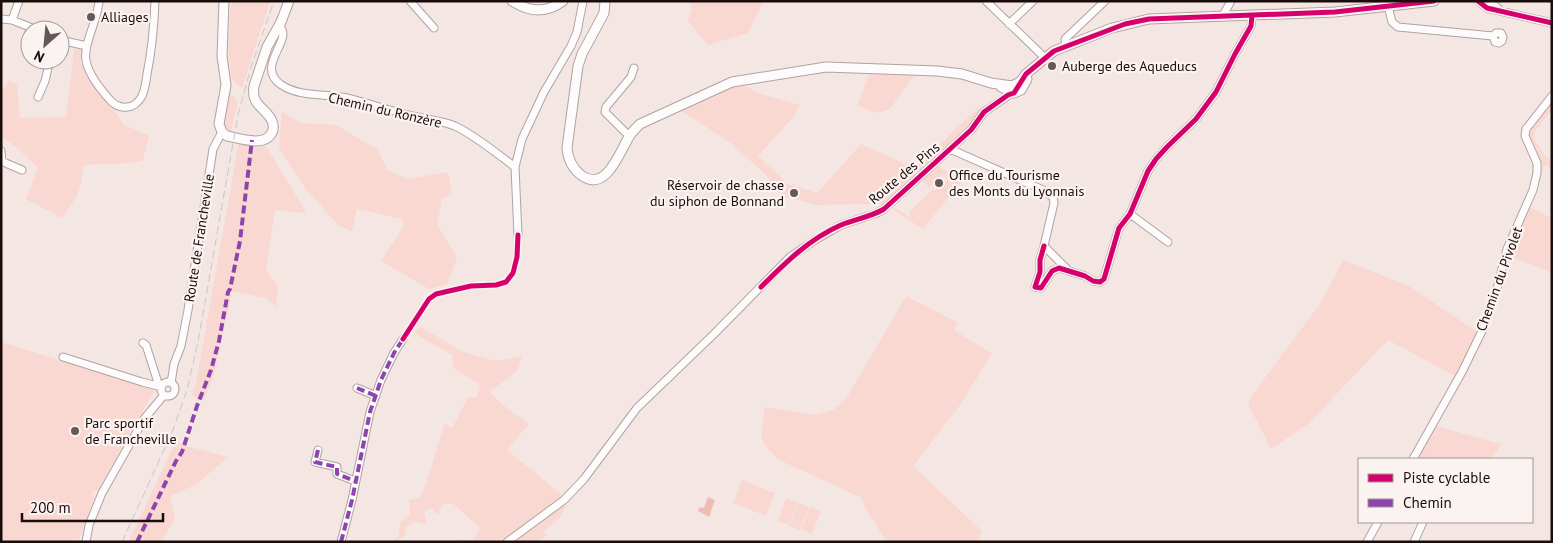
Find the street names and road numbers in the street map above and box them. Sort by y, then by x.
street label: Chemin du Ronzère [326,88,444,132]
street label: Route des Pins [865,138,943,208]
street label: Route de Francheville [180,173,218,303]
street label: Chemin du Pivolet [1472,224,1526,334]

